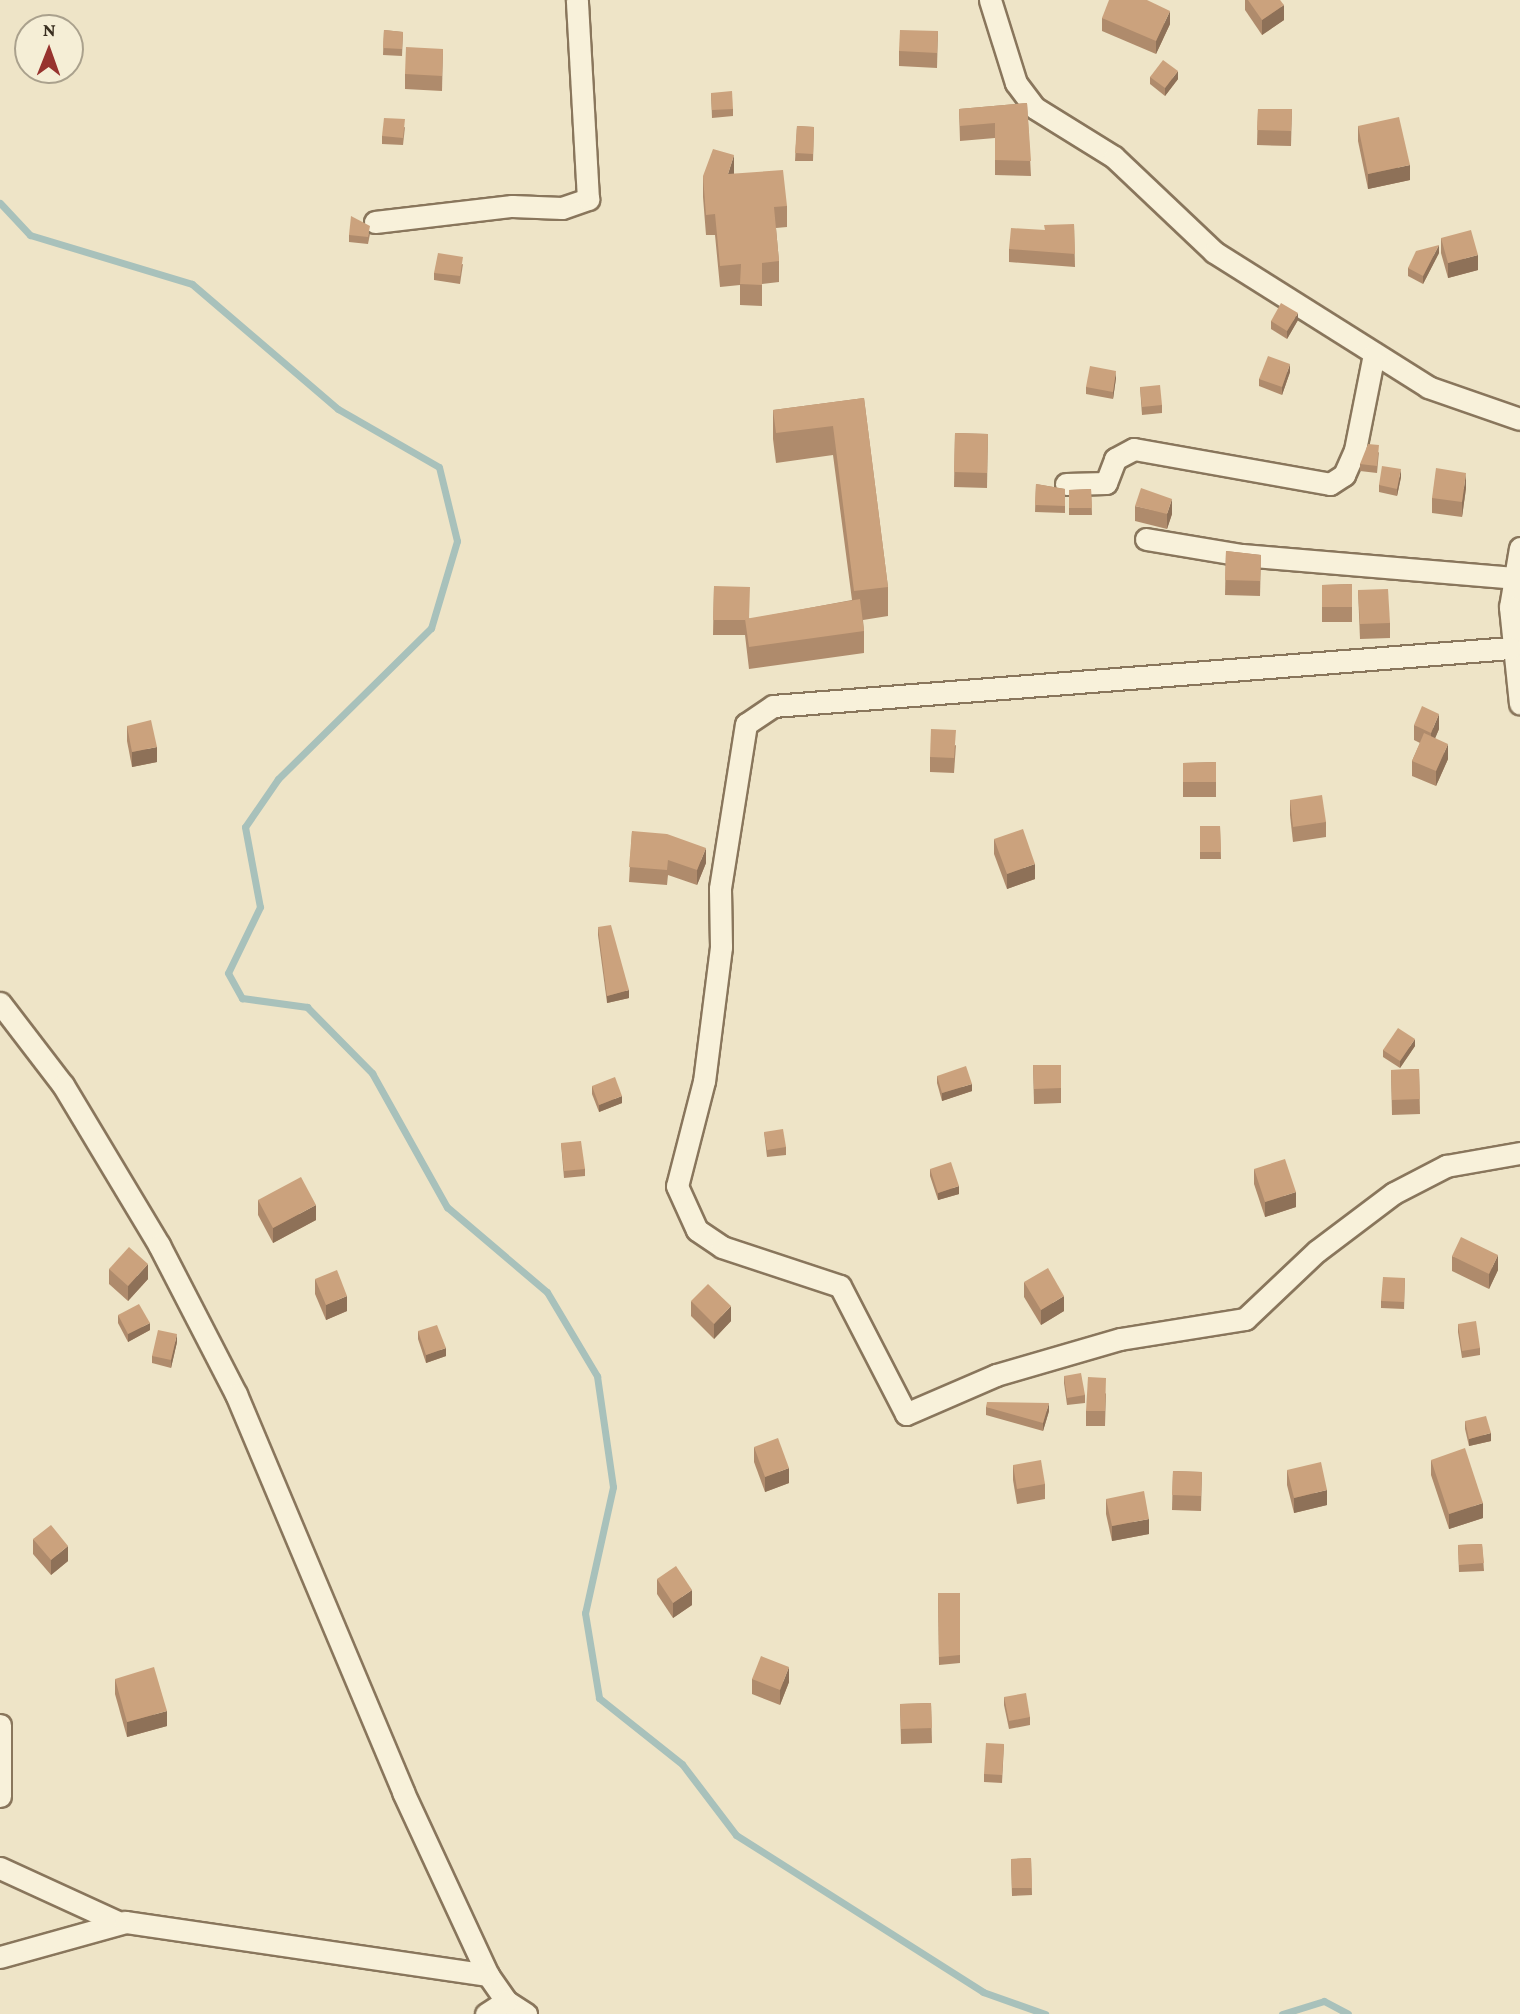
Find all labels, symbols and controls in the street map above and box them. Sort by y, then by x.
north arrow [14,14,84,84]
text: N [43,19,56,40]

